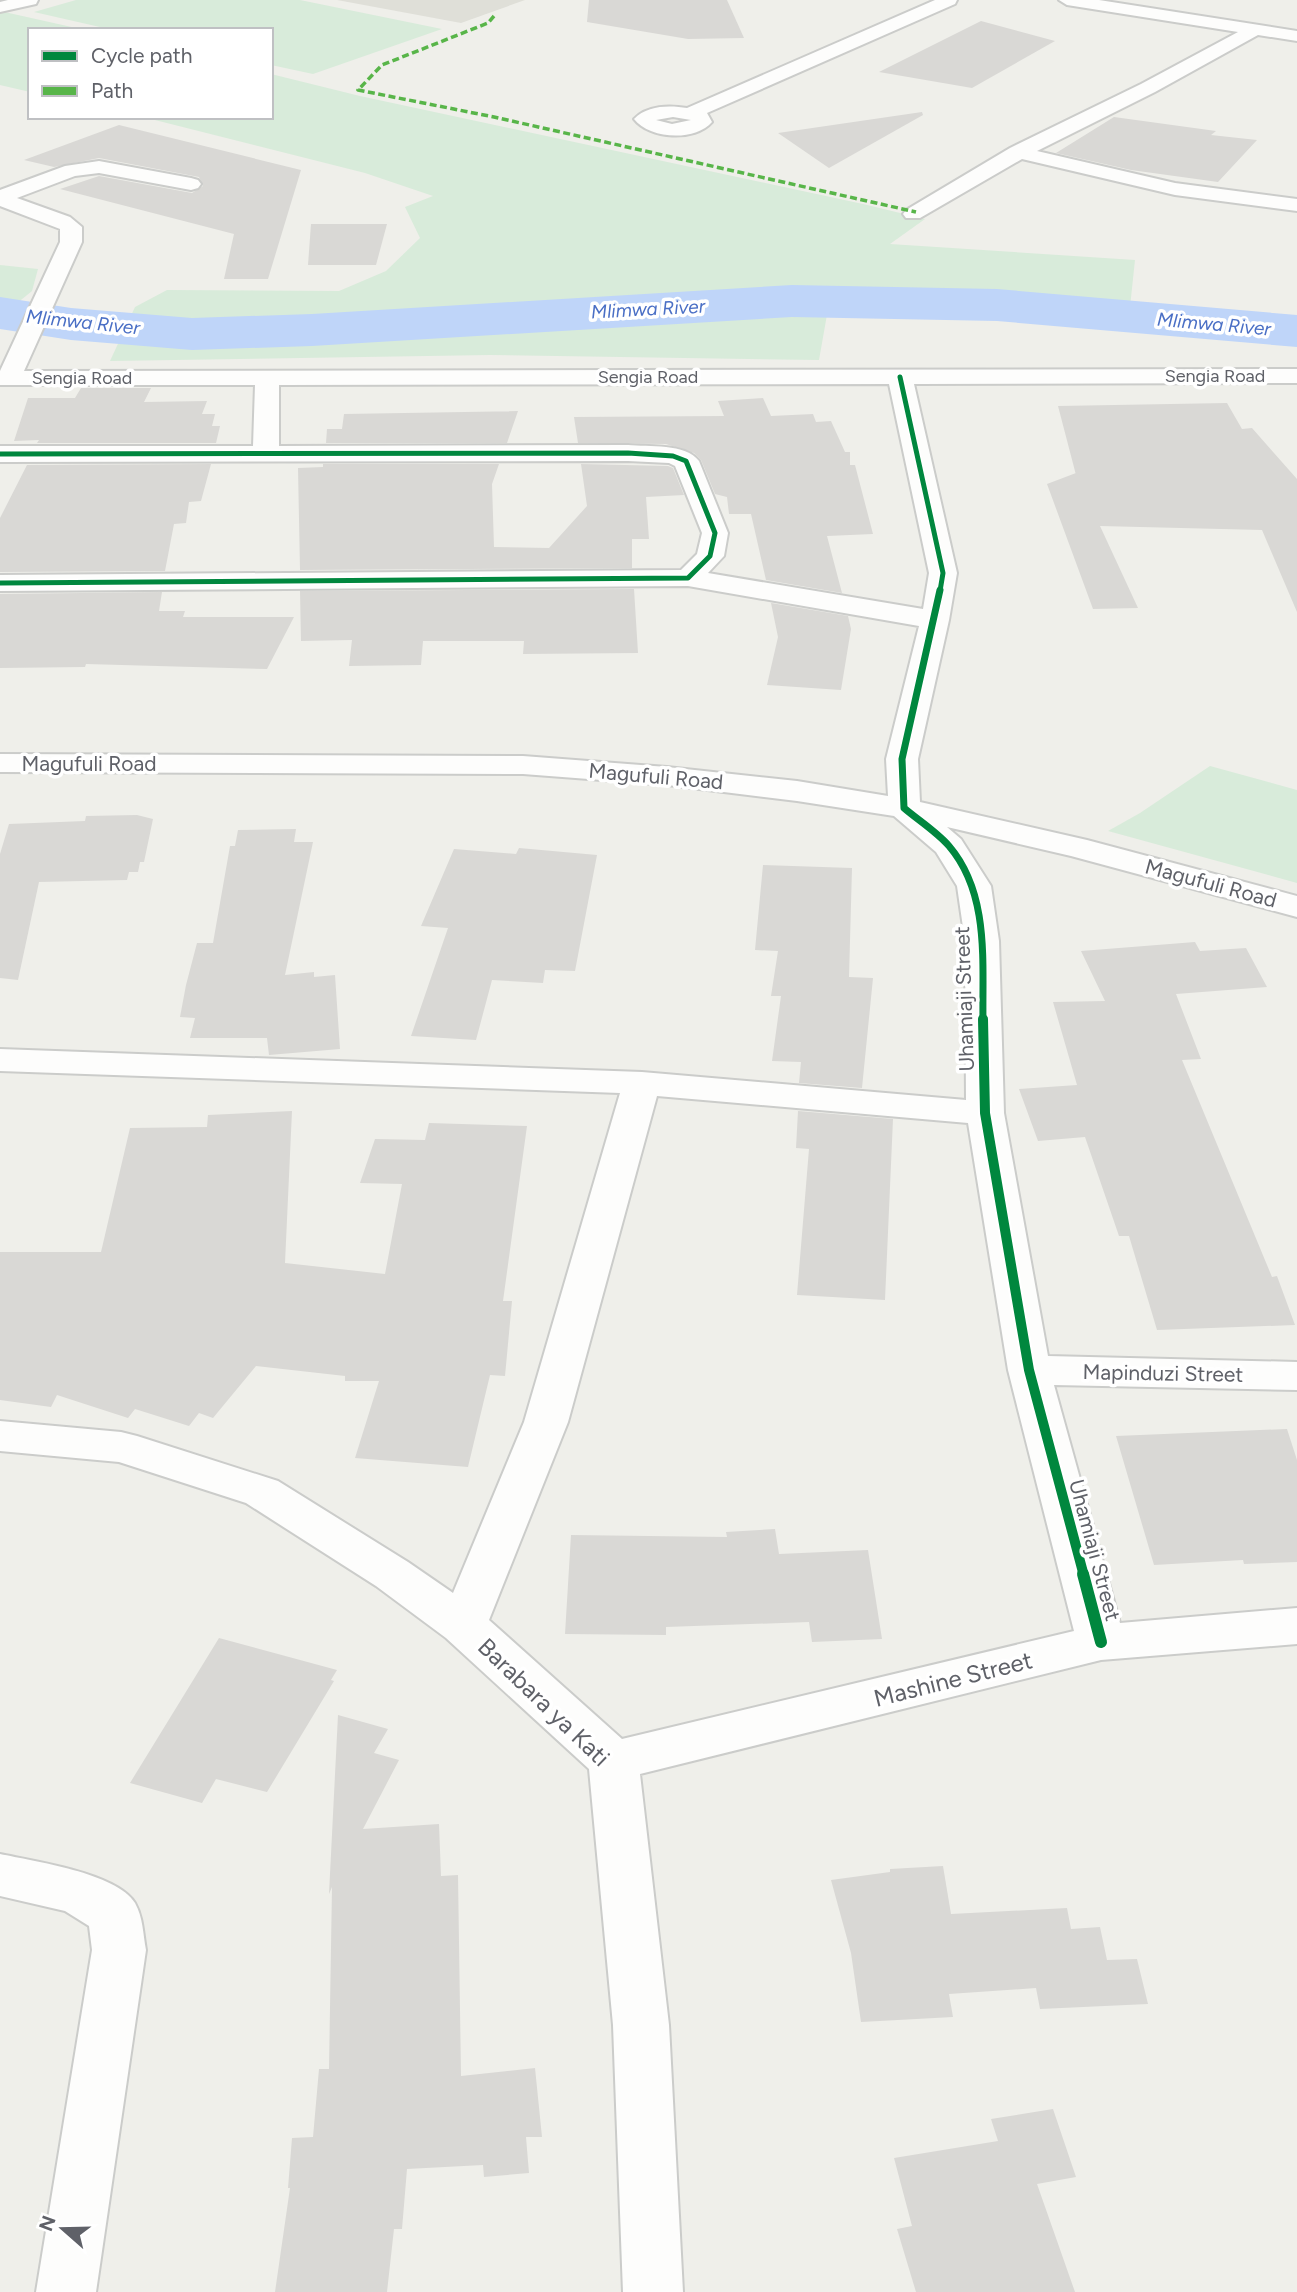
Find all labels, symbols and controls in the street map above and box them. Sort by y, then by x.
legend [28,28,273,119]
text: Cycle path [91,43,192,68]
text: Path [91,78,133,103]
water label: Mlimwa River [590,295,706,323]
water label: Mlimwa River [25,305,141,339]
water label: Mlimwa River [1156,308,1272,340]
street label: Sengia Road [1165,365,1265,387]
street label: Sengia Road [598,366,698,388]
street label: Sengia Road [32,367,132,389]
street label: Magufuli Road [21,751,157,776]
street label: Magufuli Road [588,758,724,794]
street label: Magufuli Road [1143,853,1279,913]
street label: Uhamiaji Street [949,926,979,1072]
street label: Mapinduzi Street [1082,1359,1244,1387]
street label: Uhamiaji Street [1064,1477,1126,1623]
street label: Barabara ya Kati [472,1632,616,1772]
street label: Mashine Street [871,1645,1035,1713]
north arrow [28,2194,98,2264]
text: N [34,2213,61,2234]

